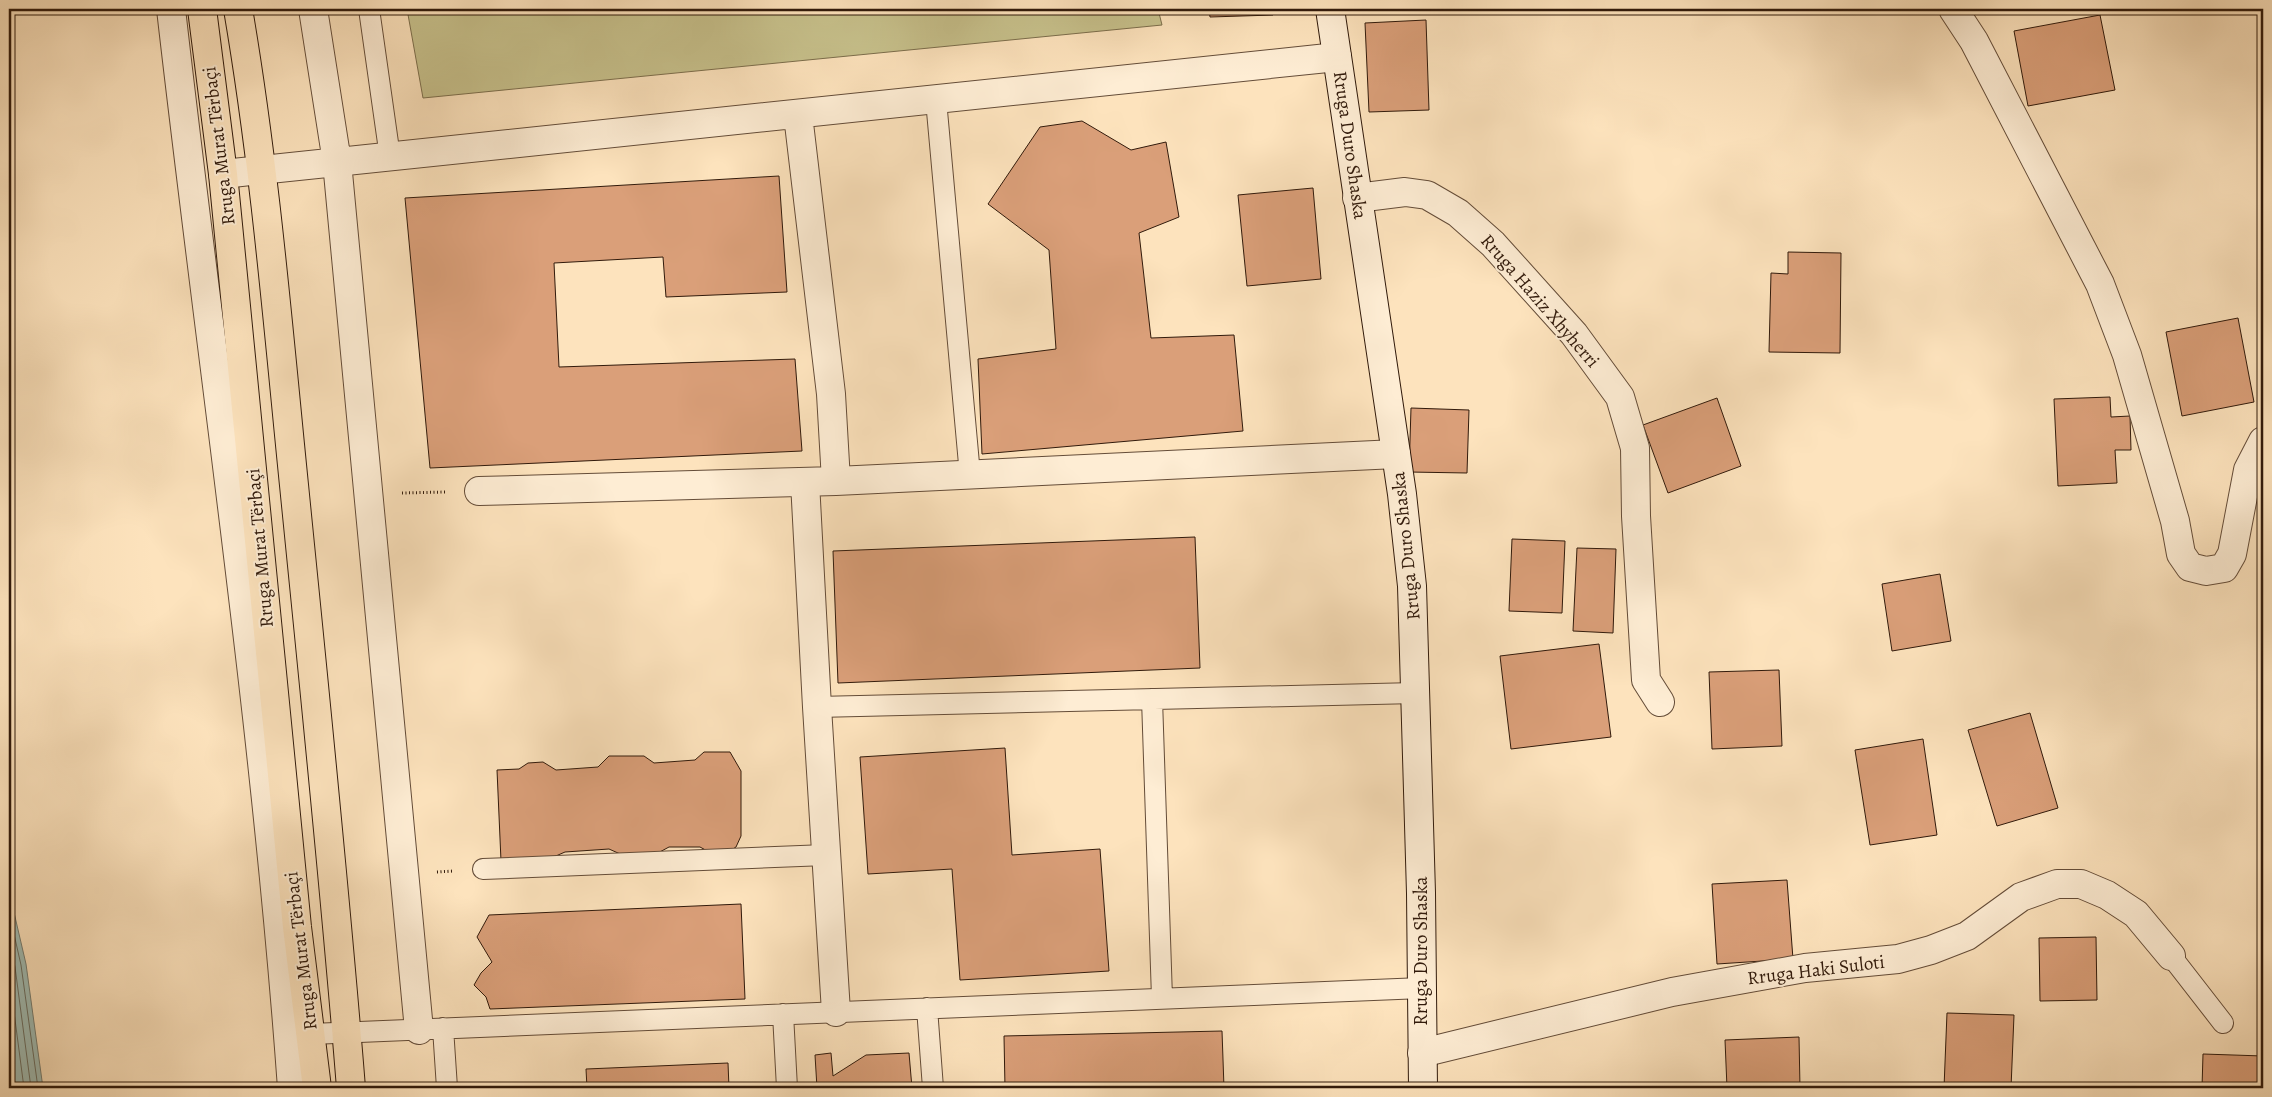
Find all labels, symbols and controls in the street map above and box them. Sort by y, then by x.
street label: Rruga Murat Tërbaçi [196,65,242,227]
street label: Rruga Duro Shaska [1327,69,1373,221]
street label: Rruga Haziz Xhyherri [1475,228,1605,374]
street label: Rruga Murat Tërbaçi [240,467,280,629]
street label: Rruga Duro Shaska [1385,470,1427,622]
street label: Rruga Murat Tërbaçi [278,870,324,1032]
street label: Rruga Duro Shaska [1408,876,1434,1026]
street label: Rruga Haki Suloti [1746,949,1886,991]

